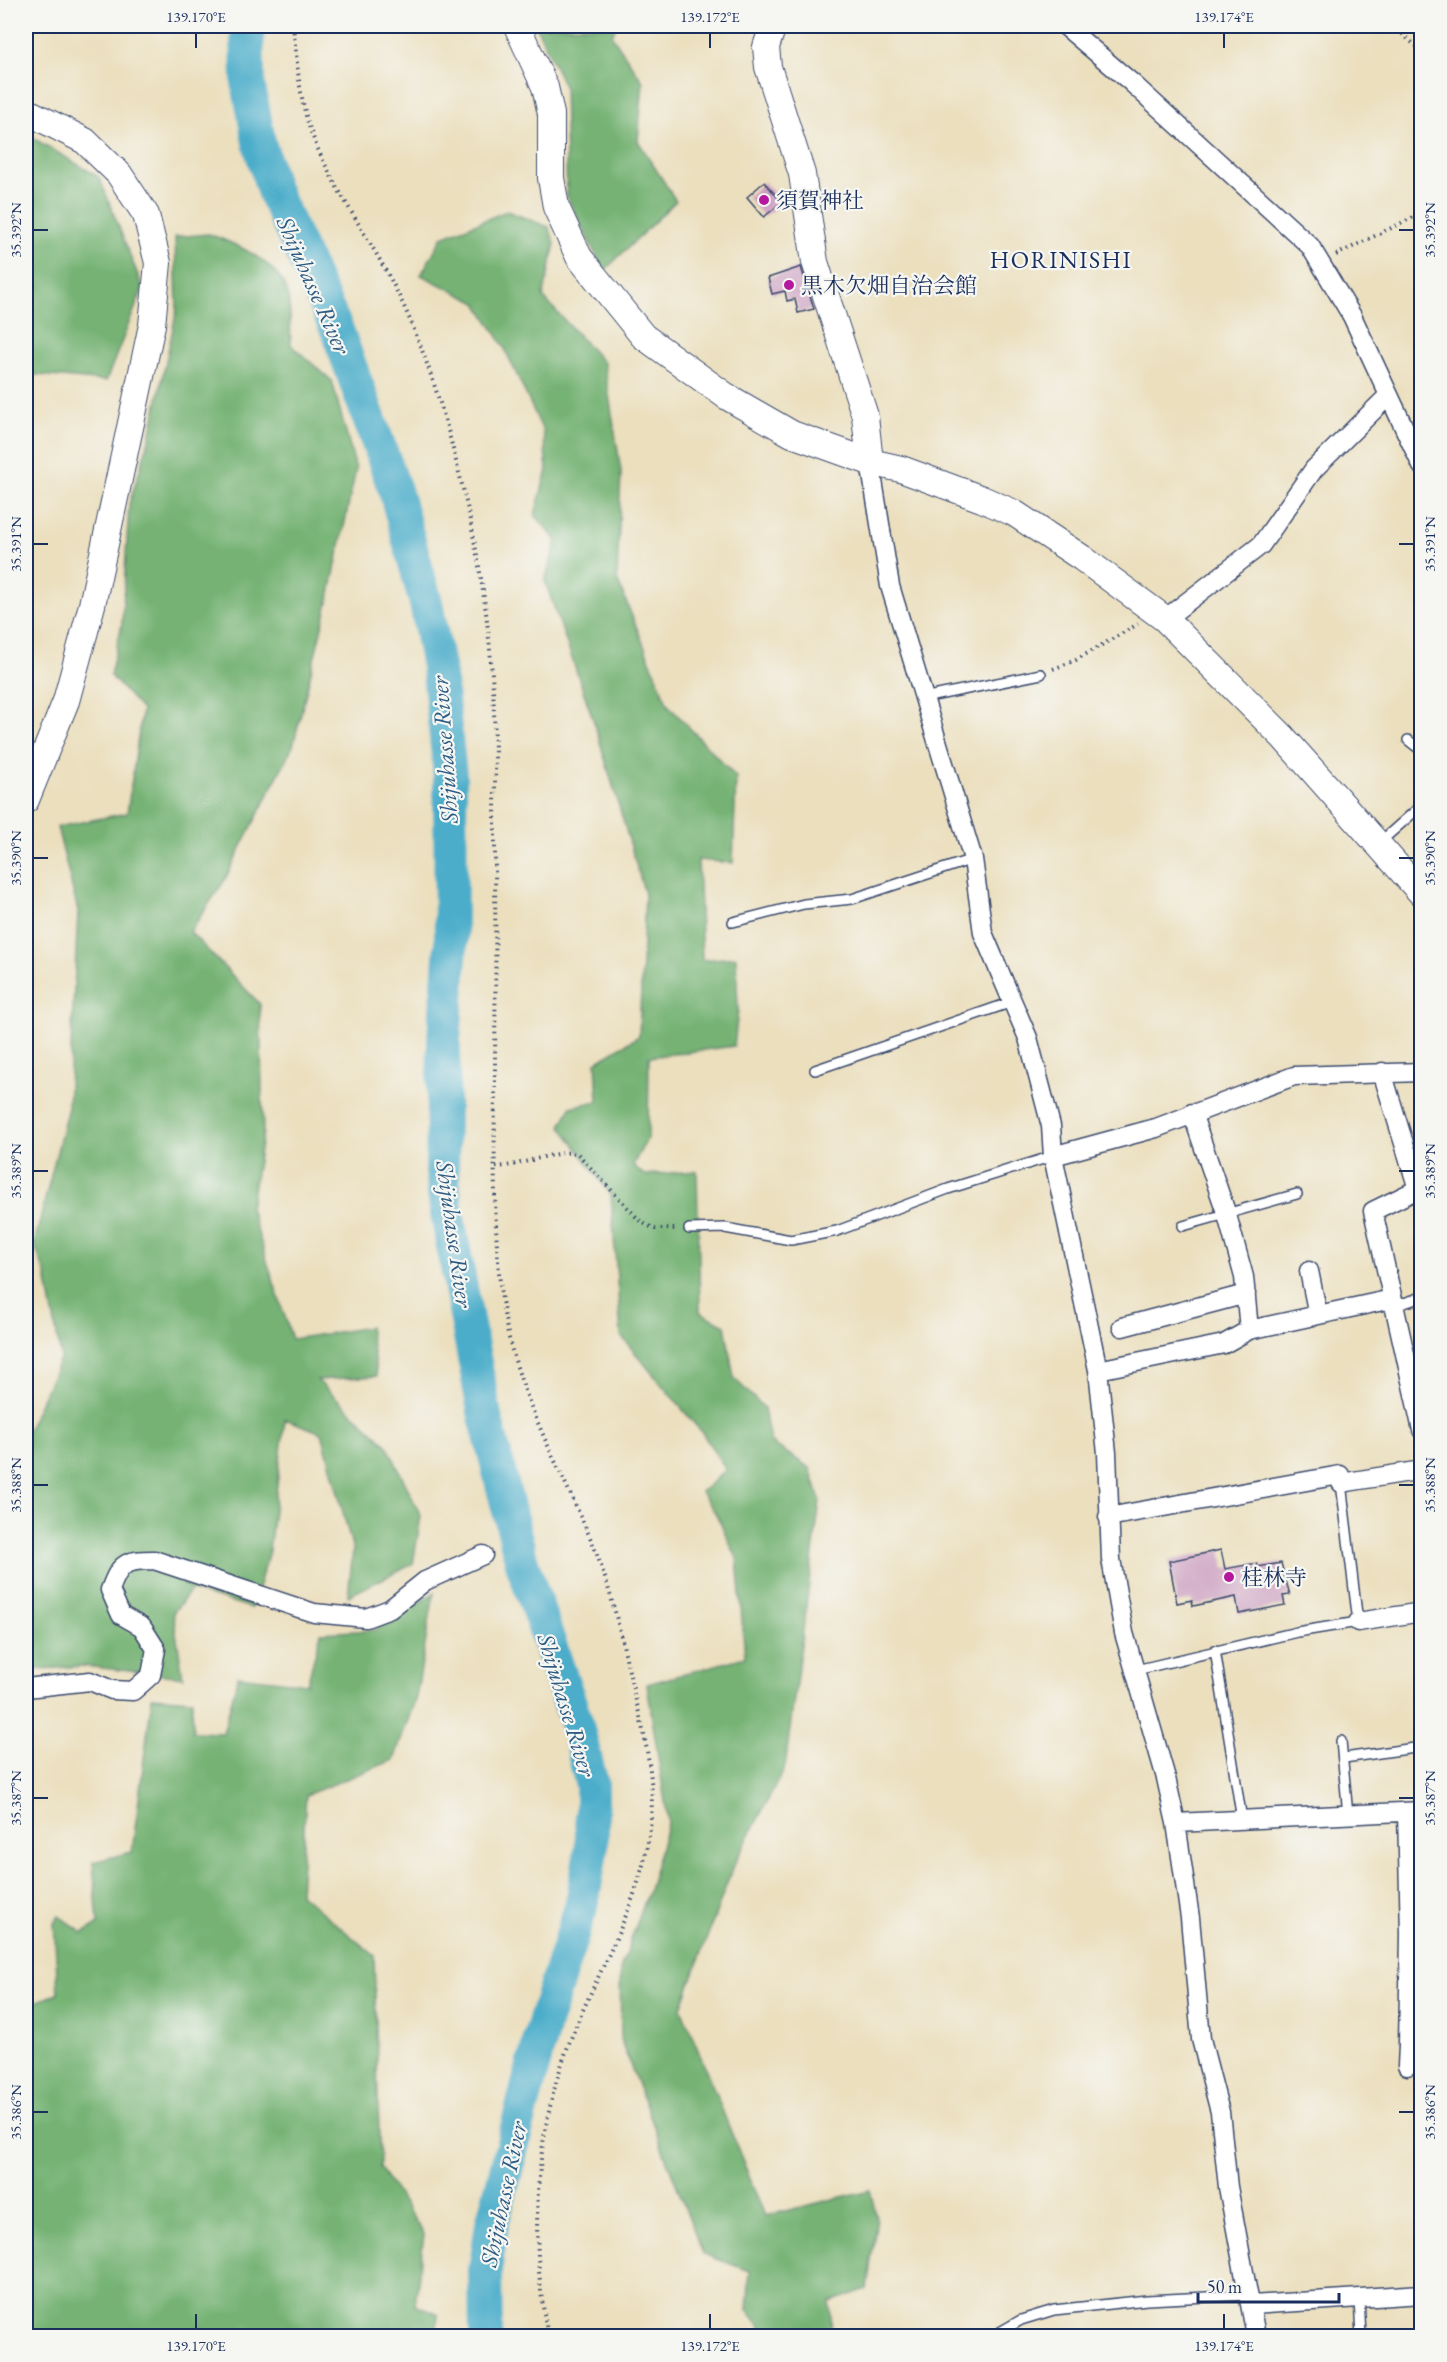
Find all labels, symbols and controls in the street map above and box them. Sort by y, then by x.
text: 139.170°E [166,7,226,26]
text: 139.172°E [680,7,740,26]
text: 139.174°E [1194,7,1254,26]
place label: 須賀神社 [776,186,864,215]
marker: 須賀神社 [757,193,771,207]
text: 35.392°N [6,202,25,258]
text: 35.392°N [1420,202,1439,258]
water label: Shijuhasse River [269,210,359,361]
district label: HORINISHI [990,244,1132,275]
place label: 黒木欠畑自治会館 [801,271,977,300]
marker: 黒木欠畑自治会館 [782,278,796,292]
text: 35.391°N [6,516,25,572]
text: 35.391°N [1420,516,1439,572]
water label: Shijuhasse River [423,673,465,826]
text: 35.390°N [6,830,25,886]
text: 35.390°N [1420,830,1439,886]
text: 35.389°N [6,1143,25,1199]
text: 35.389°N [1420,1143,1439,1199]
water label: Shijuhasse River [429,1158,481,1311]
text: 35.388°N [6,1457,25,1513]
text: 35.388°N [1420,1457,1439,1513]
place label: 桂林寺 [1241,1563,1307,1592]
marker: 桂林寺 [1222,1570,1236,1584]
water label: Shijuhasse River [530,1629,604,1782]
text: 35.387°N [6,1770,25,1826]
text: 35.387°N [1420,1770,1439,1826]
text: 35.386°N [6,2084,25,2140]
text: 35.386°N [1420,2084,1439,2140]
water label: Shijuhasse River [472,2117,534,2270]
scale bar [1198,2266,1339,2304]
text: 50 m [1207,2275,1242,2298]
text: 139.170°E [166,2336,226,2355]
text: 139.172°E [680,2336,740,2355]
text: 139.174°E [1194,2336,1254,2355]

